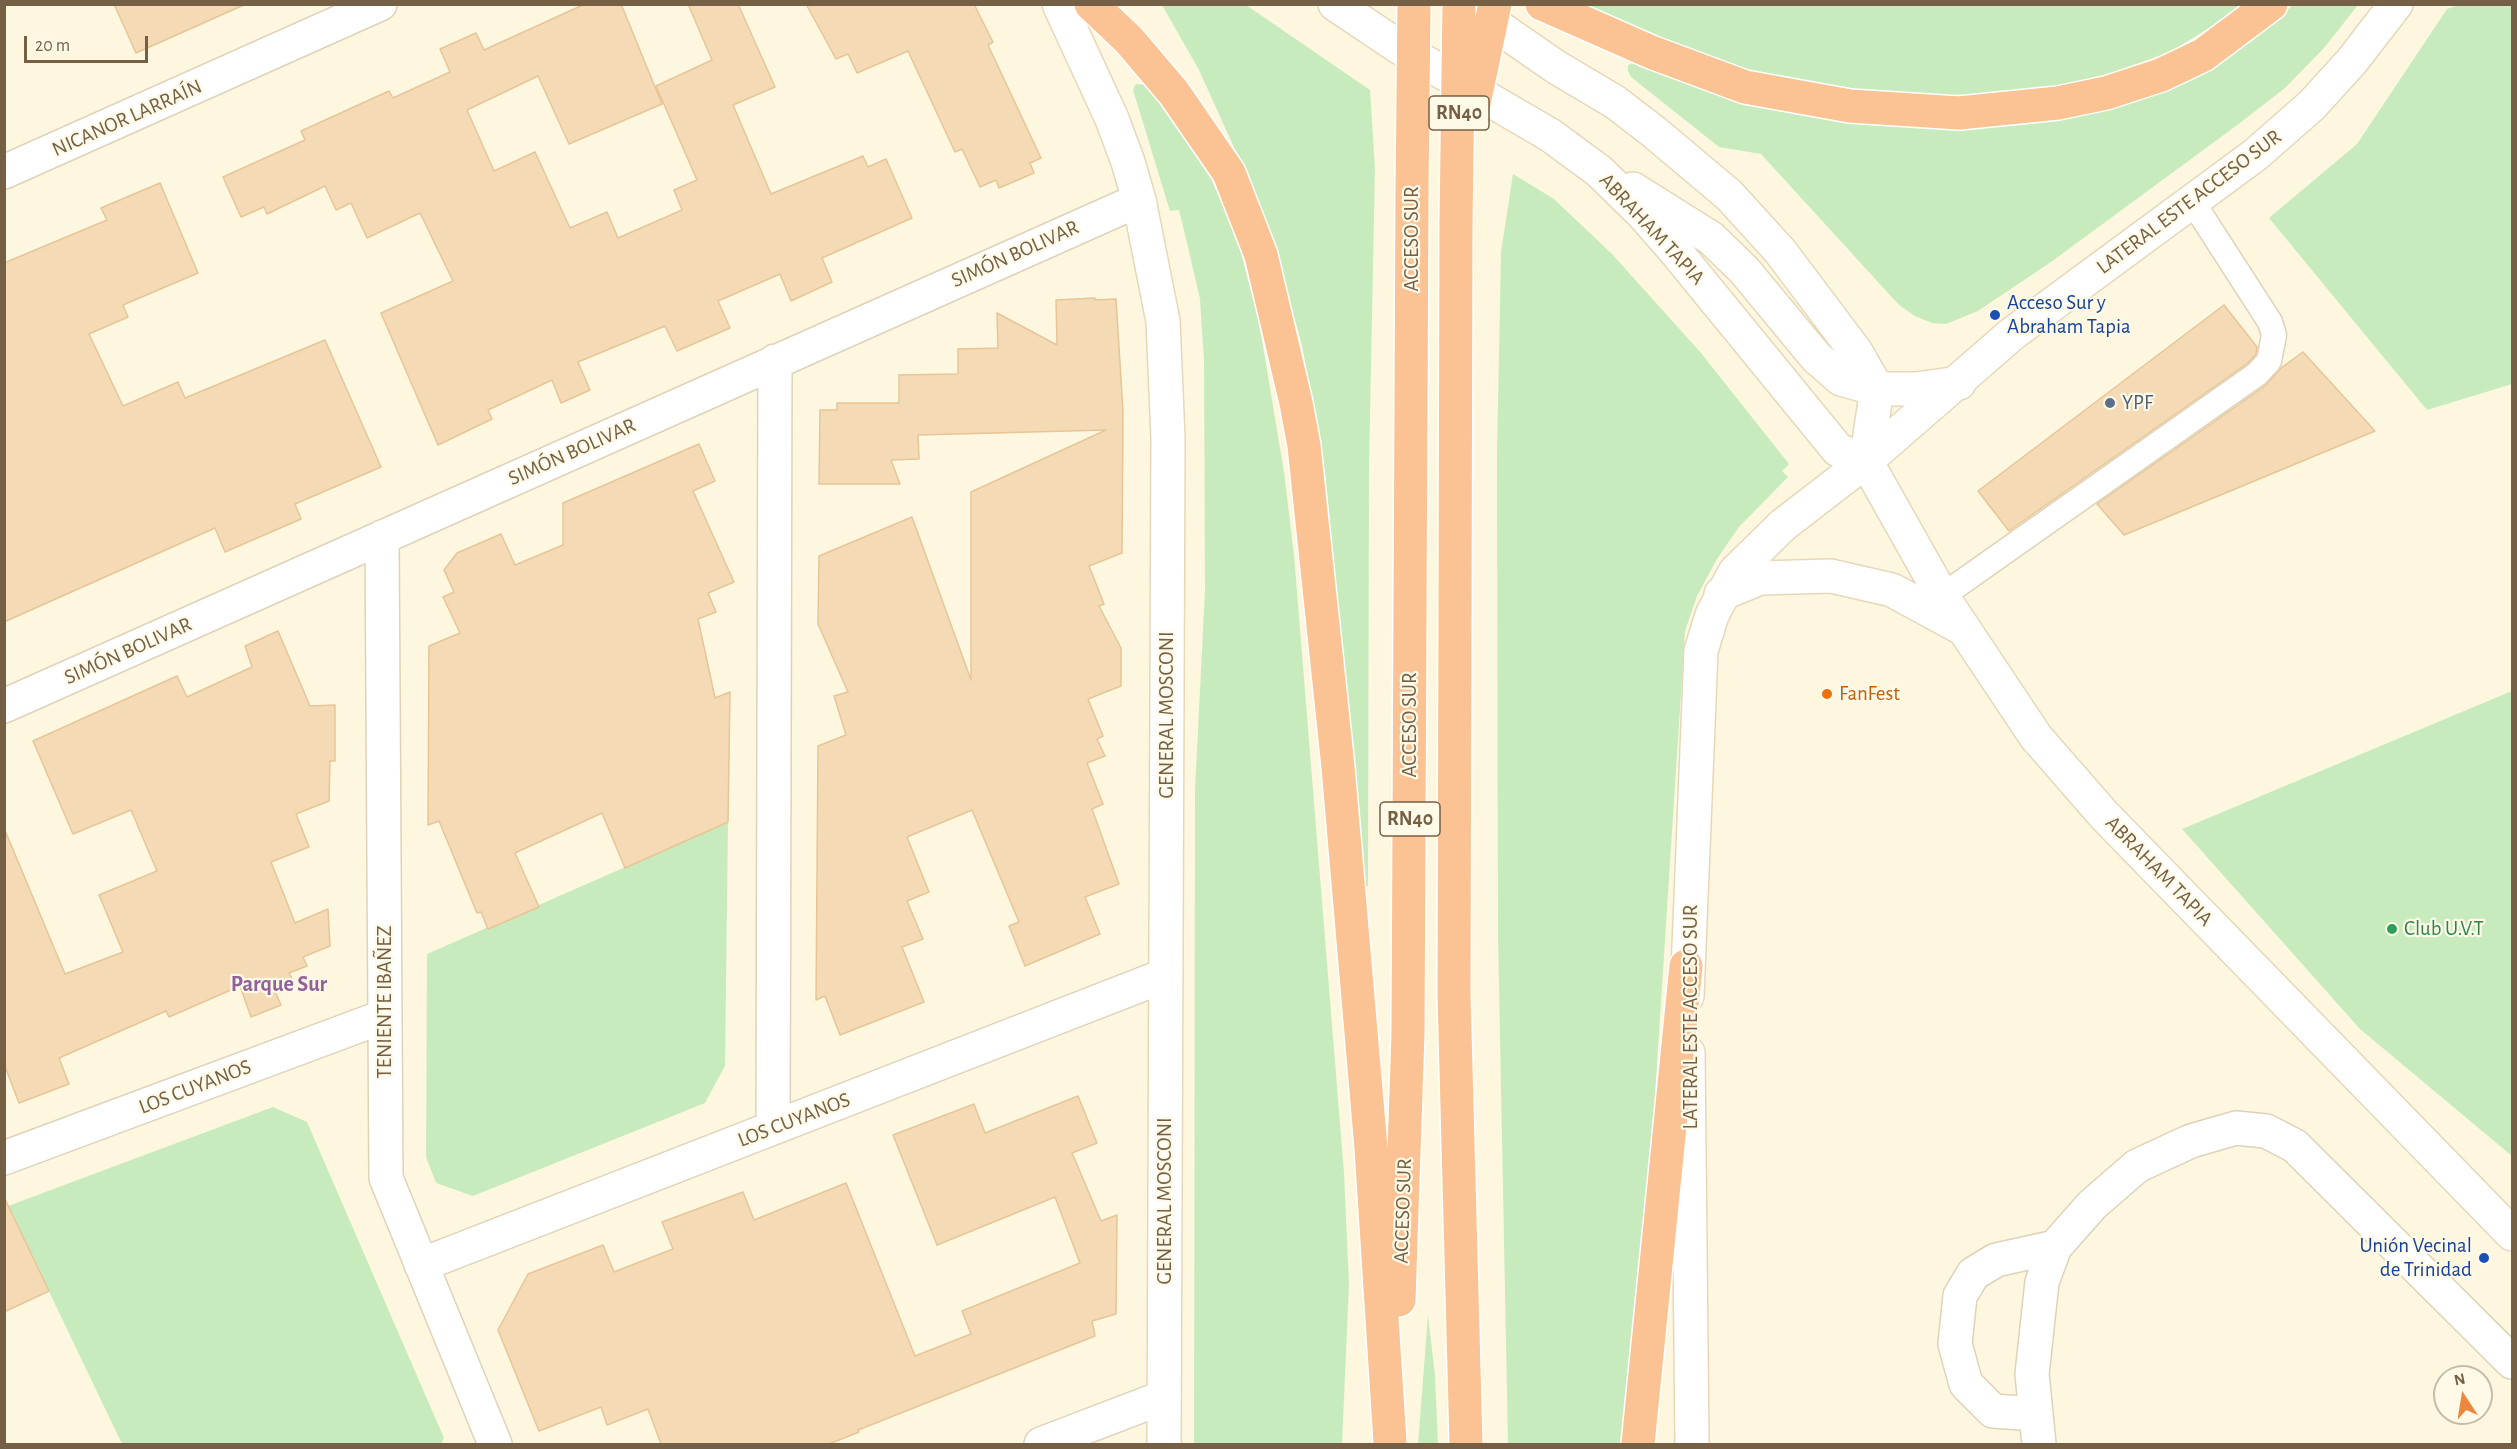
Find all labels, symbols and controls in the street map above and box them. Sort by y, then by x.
scale bar [27,24,152,62]
text: 20 m [35,37,70,55]
street label: NICANOR LARRAÍN [48,74,206,162]
road number: RN40 [1429,96,1489,130]
street label: LATERAL ESTE ACCESO SUR [2092,124,2286,280]
street label: ABRAHAM TAPIA [1594,168,1710,290]
street label: ACCESO SUR [1399,186,1425,292]
street label: SIMÓN BOLIVAR [947,215,1083,293]
place label: Acceso Sur y Abraham Tapia [2007,290,2131,340]
marker: Acceso Sur y Abraham Tapia [1988,308,2002,322]
place label: YPF [2122,390,2153,416]
marker: YPF [2103,396,2117,410]
street label: SIMÓN BOLIVAR [504,413,640,491]
street label: SIMÓN BOLIVAR [60,612,196,690]
street label: GENERAL MOSCONI [1154,631,1180,799]
street label: ACCESO SUR [1397,672,1423,778]
place label: FanFest [1839,681,1900,707]
marker: FanFest [1820,687,1834,701]
road number: RN40 [1380,802,1440,836]
street label: ABRAHAM TAPIA [2100,811,2218,931]
street label: LATERAL ESTE ACCESO SUR [1678,905,1704,1129]
place label: Club U.V.T [2404,916,2484,942]
marker: Club U.V.T [2385,922,2399,936]
street label: TENIENTE IBAÑEZ [372,925,398,1079]
district label: Parque Sur [231,971,327,997]
street label: LOS CUYANOS [135,1054,255,1120]
street label: LOS CUYANOS [734,1087,854,1153]
street label: GENERAL MOSCONI [1152,1117,1178,1285]
street label: ACCESO SUR [1389,1158,1417,1264]
place label: Unión Vecinal de Trinidad [2359,1233,2472,1283]
marker: Unión Vecinal de Trinidad [2477,1251,2491,1265]
north arrow [2433,1365,2493,1425]
text: N [2453,1370,2467,1388]

